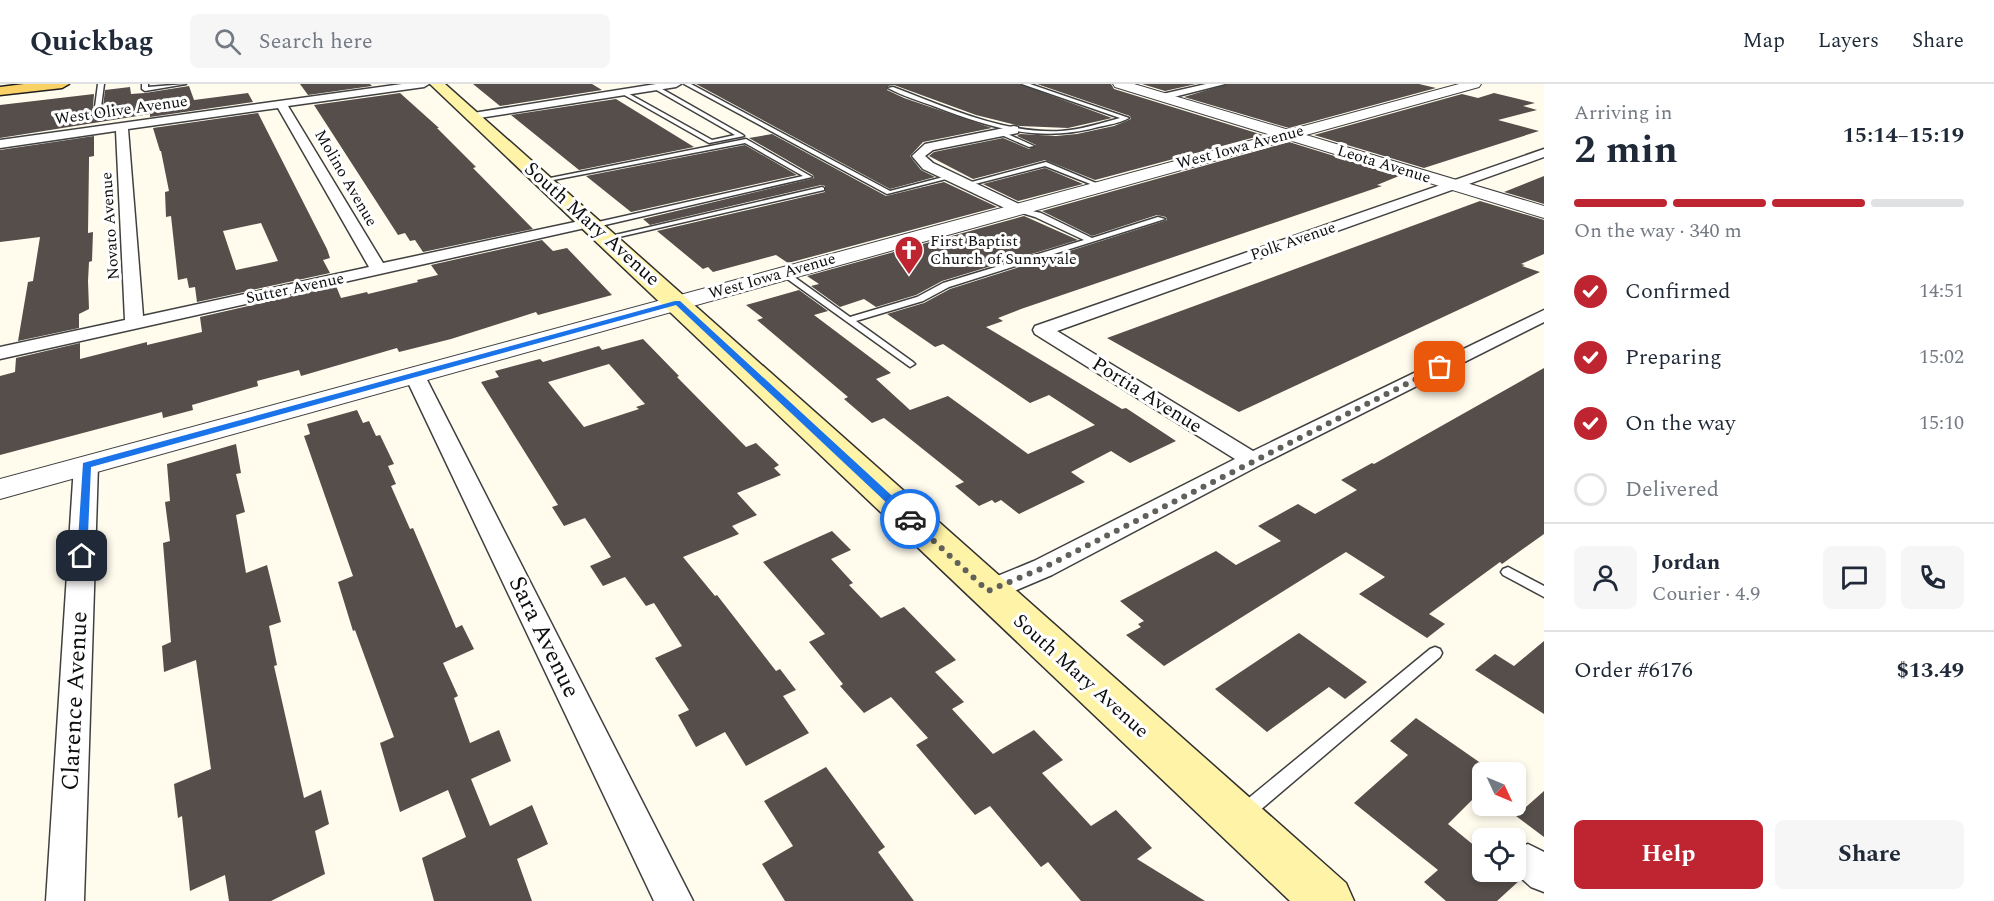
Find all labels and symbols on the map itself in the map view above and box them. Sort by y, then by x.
street label: West Olive Avenue [53,89,189,131]
street label: West Iowa Avenue [1174,118,1306,176]
street label: Molino Avenue [308,125,384,231]
street label: Leota Avenue [1334,138,1434,190]
street label: South Mary Avenue [517,155,667,293]
street label: Novato Avenue [94,171,126,281]
street label: Polk Avenue [1247,215,1339,267]
place label: First Baptist Church of Sunnyvale [930,229,1077,271]
church icon: First Baptist Church of Sunnyvale [893,234,925,276]
street label: West Iowa Avenue [706,246,838,306]
street label: Sutter Avenue [244,266,346,310]
pin [1414,341,1465,392]
street label: Portia Avenue [1086,349,1208,441]
courier [880,489,940,549]
pin [56,530,107,581]
street label: Sara Avenue [499,570,589,704]
street label: South Mary Avenue [1006,607,1156,745]
street label: Clarence Avenue [52,610,98,792]
north arrow [1472,762,1526,816]

